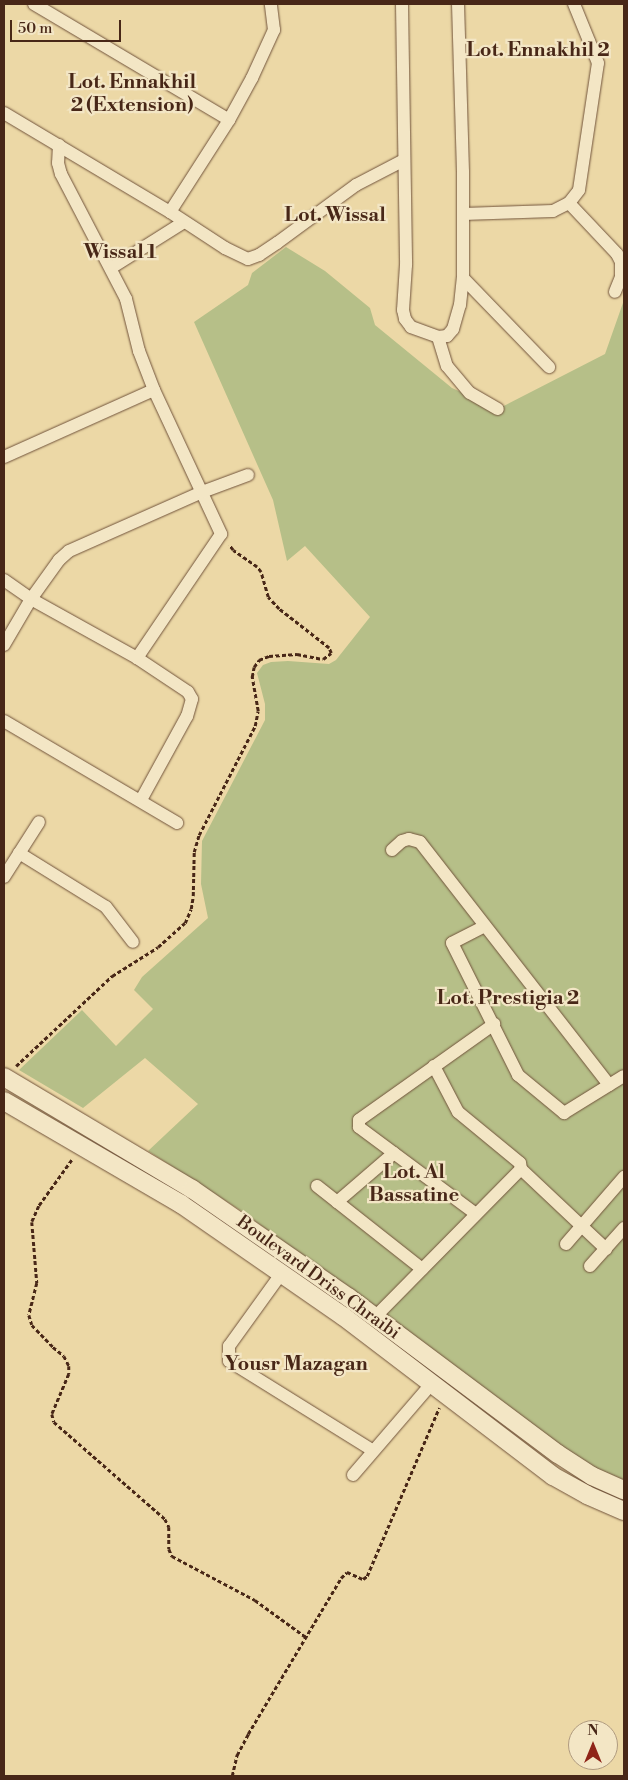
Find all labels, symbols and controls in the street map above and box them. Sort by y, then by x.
scale bar [12,10,124,42]
text: 50 m [18,19,52,38]
district label: Lot. Ennakhil 2 [466,38,610,62]
district label: Lot. Ennakhil 2 (Extension) [68,70,196,117]
district label: Lot. Wissal [284,203,386,227]
district label: Wissal 1 [83,240,157,264]
district label: Lot. Prestigia 2 [437,986,579,1010]
district label: Lot. Al Bassatine [369,1161,459,1208]
street label: Boulevard Driss Chraibi [232,1212,404,1344]
district label: Yousr Mazagan [224,1352,368,1376]
north arrow [568,1720,618,1770]
text: N [587,1722,599,1740]

